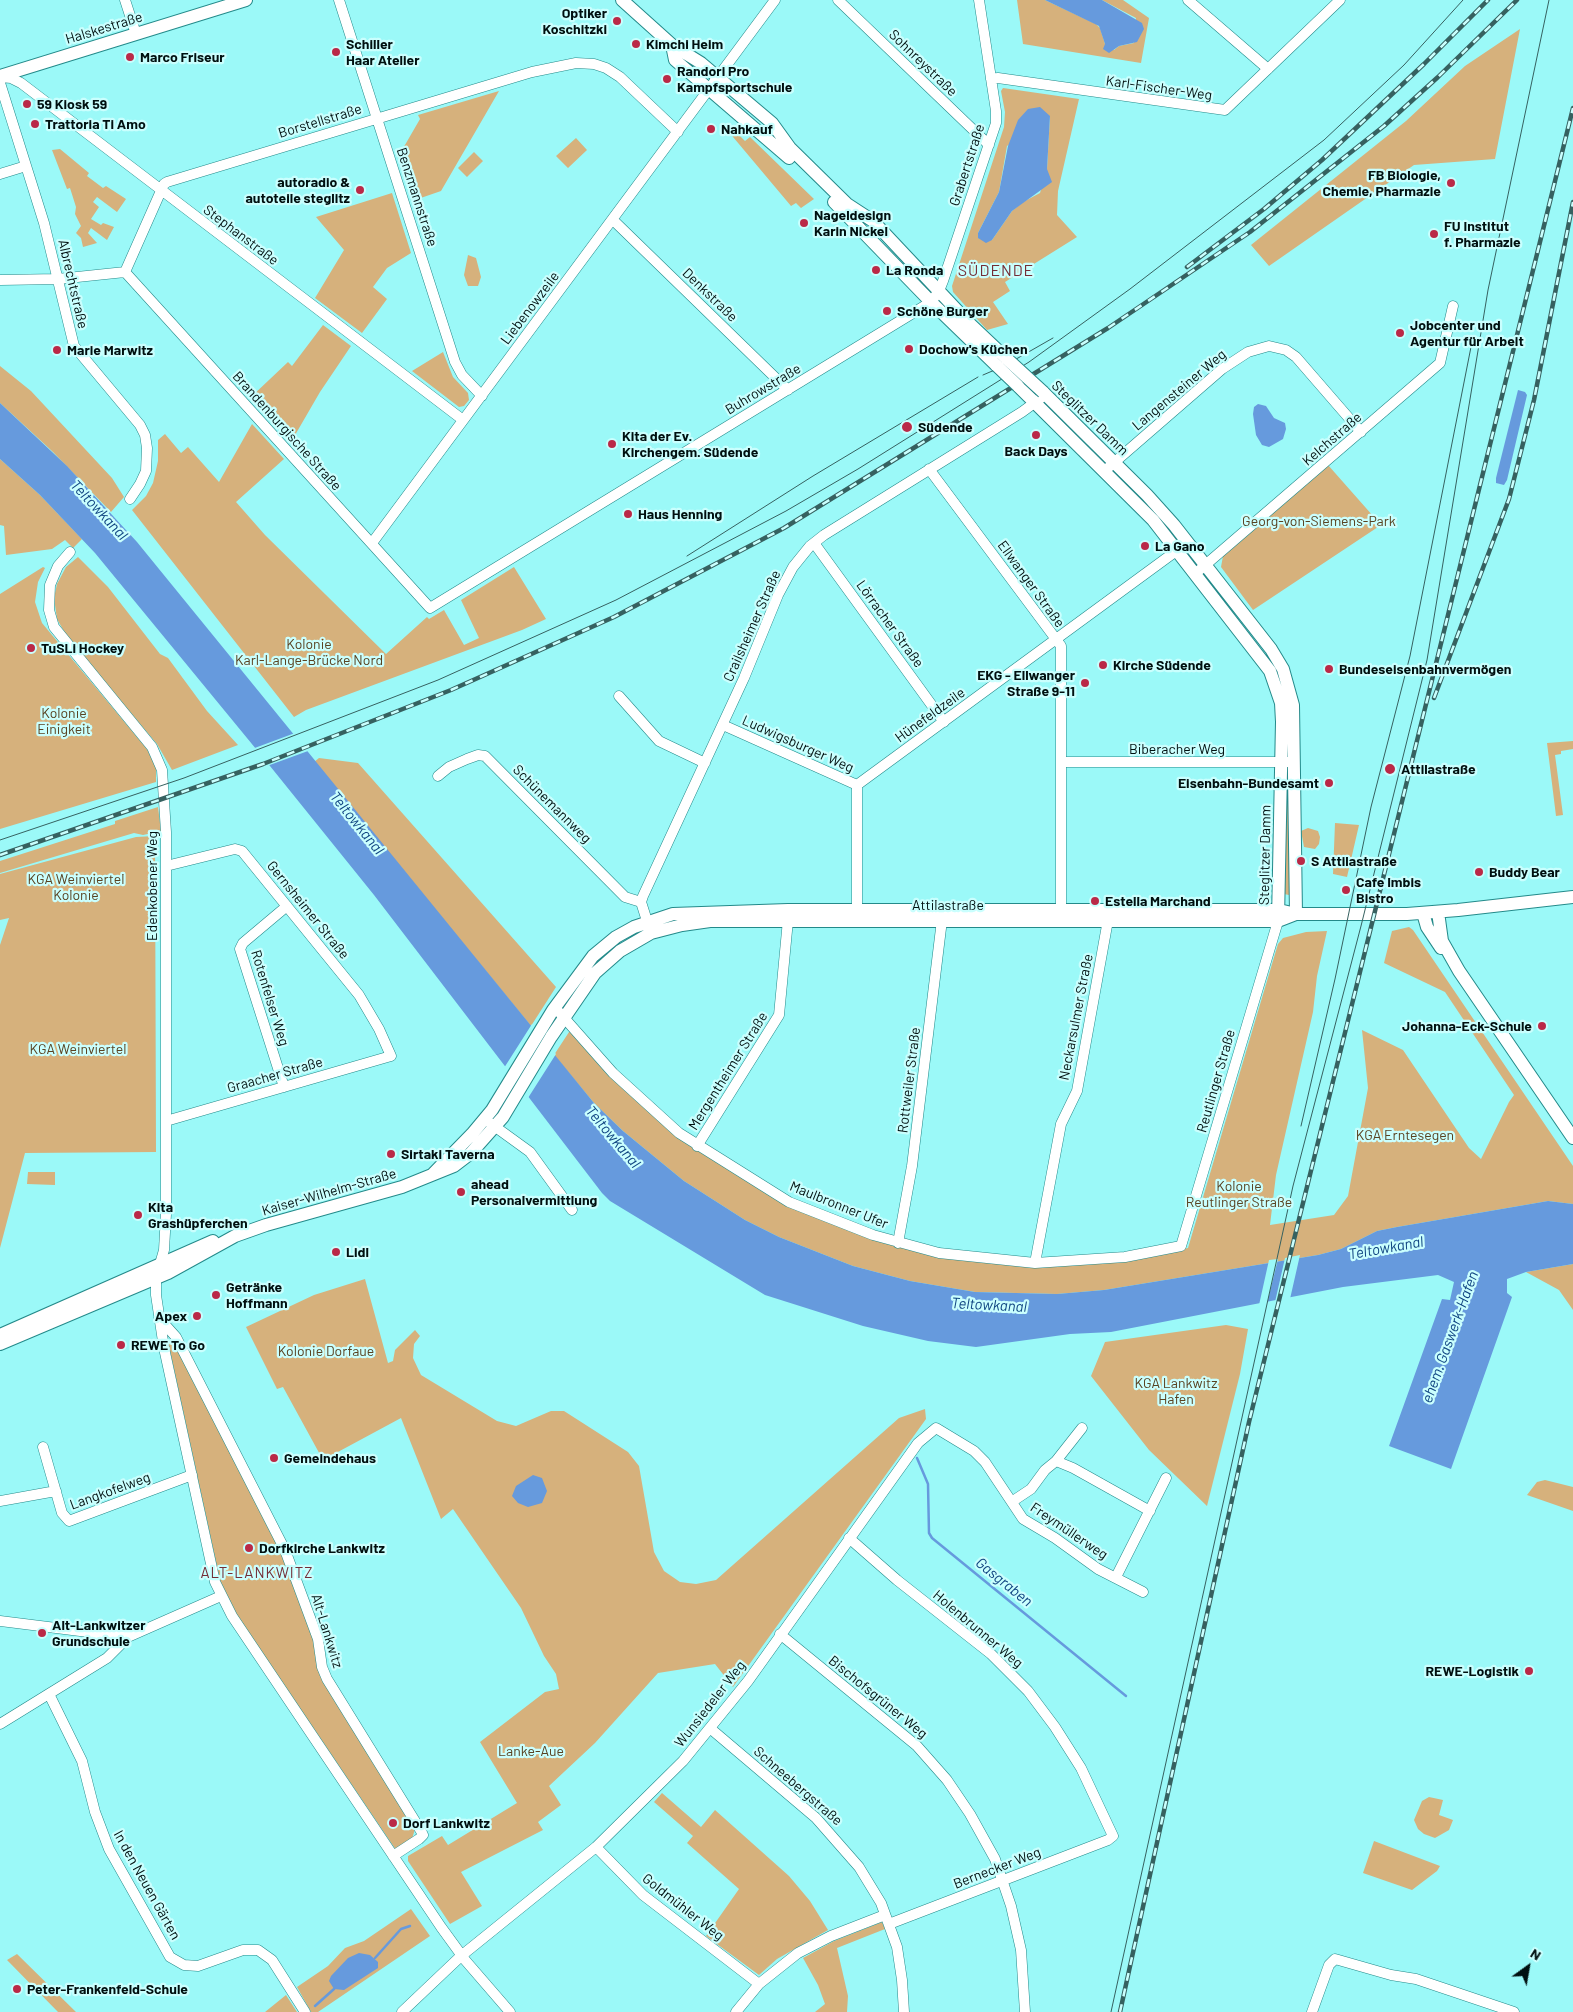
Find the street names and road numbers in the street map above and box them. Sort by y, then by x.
street label: Halskestraße [63,8,145,48]
street label: Sohnreystraße [885,26,961,100]
street label: Karl-Fischer-Weg [1105,72,1213,104]
street label: Borstellstraße [276,100,364,142]
street label: Grabertstraße [946,122,988,208]
street label: Benzmannstraße [393,145,441,249]
street label: Stephanstraße [200,201,282,269]
street label: Albrechtstraße [55,238,91,330]
street label: Denkstraße [679,265,741,325]
street label: Liebenowzeile [497,268,563,348]
street label: Langensteiner Weg [1129,346,1229,434]
street label: Buhrowstraße [722,360,804,418]
street label: Brandenburgische Straße [229,368,345,494]
street label: Steglitzer Damm [1048,377,1132,459]
street label: Kelchstraße [1299,409,1365,469]
street label: Ellwanger Straße [994,537,1068,631]
street label: Crailsheimer Straße [720,568,784,684]
street label: Lörracher Straße [853,577,927,671]
street label: Hünefeldzeile [892,684,968,746]
street label: Ludwigsburger Weg [740,712,856,776]
street label: Biberacher Weg [1129,741,1225,757]
street label: Schünemannweg [509,761,595,847]
street label: Steglitzer Damm [1256,805,1274,905]
street label: Edenkobener Weg [144,831,160,941]
street label: Gernsheimer Straße [263,858,353,962]
street label: Attilastraße [912,897,984,913]
street label: Rotenfelser Weg [247,948,293,1048]
street label: Neckarsulmer Straße [1056,952,1096,1082]
street label: Mergentheimer Straße [685,1009,771,1133]
street label: Rottweiler Straße [894,1026,924,1134]
street label: Reutlinger Straße [1193,1027,1239,1135]
street label: Graacher Straße [225,1053,325,1097]
street label: Kaiser-Wilhelm-Straße [260,1165,398,1219]
street label: Maulbronner Ufer [787,1178,891,1232]
street label: Langkofelweg [68,1469,152,1513]
street label: Freymüllerweg [1027,1499,1111,1563]
street label: Holenbrunner Weg [930,1587,1026,1671]
street label: Alt-Lankwitz [308,1592,346,1670]
street label: Bischofsgrüner Weg [825,1652,931,1742]
street label: Wunsiedeler Weg [671,1657,749,1751]
street label: Schneebergstraße [750,1743,846,1829]
street label: In den Neuen Gärten [110,1827,184,1943]
street label: Bernecker Weg [951,1844,1043,1892]
street label: Goldmühler Weg [639,1870,727,1944]

